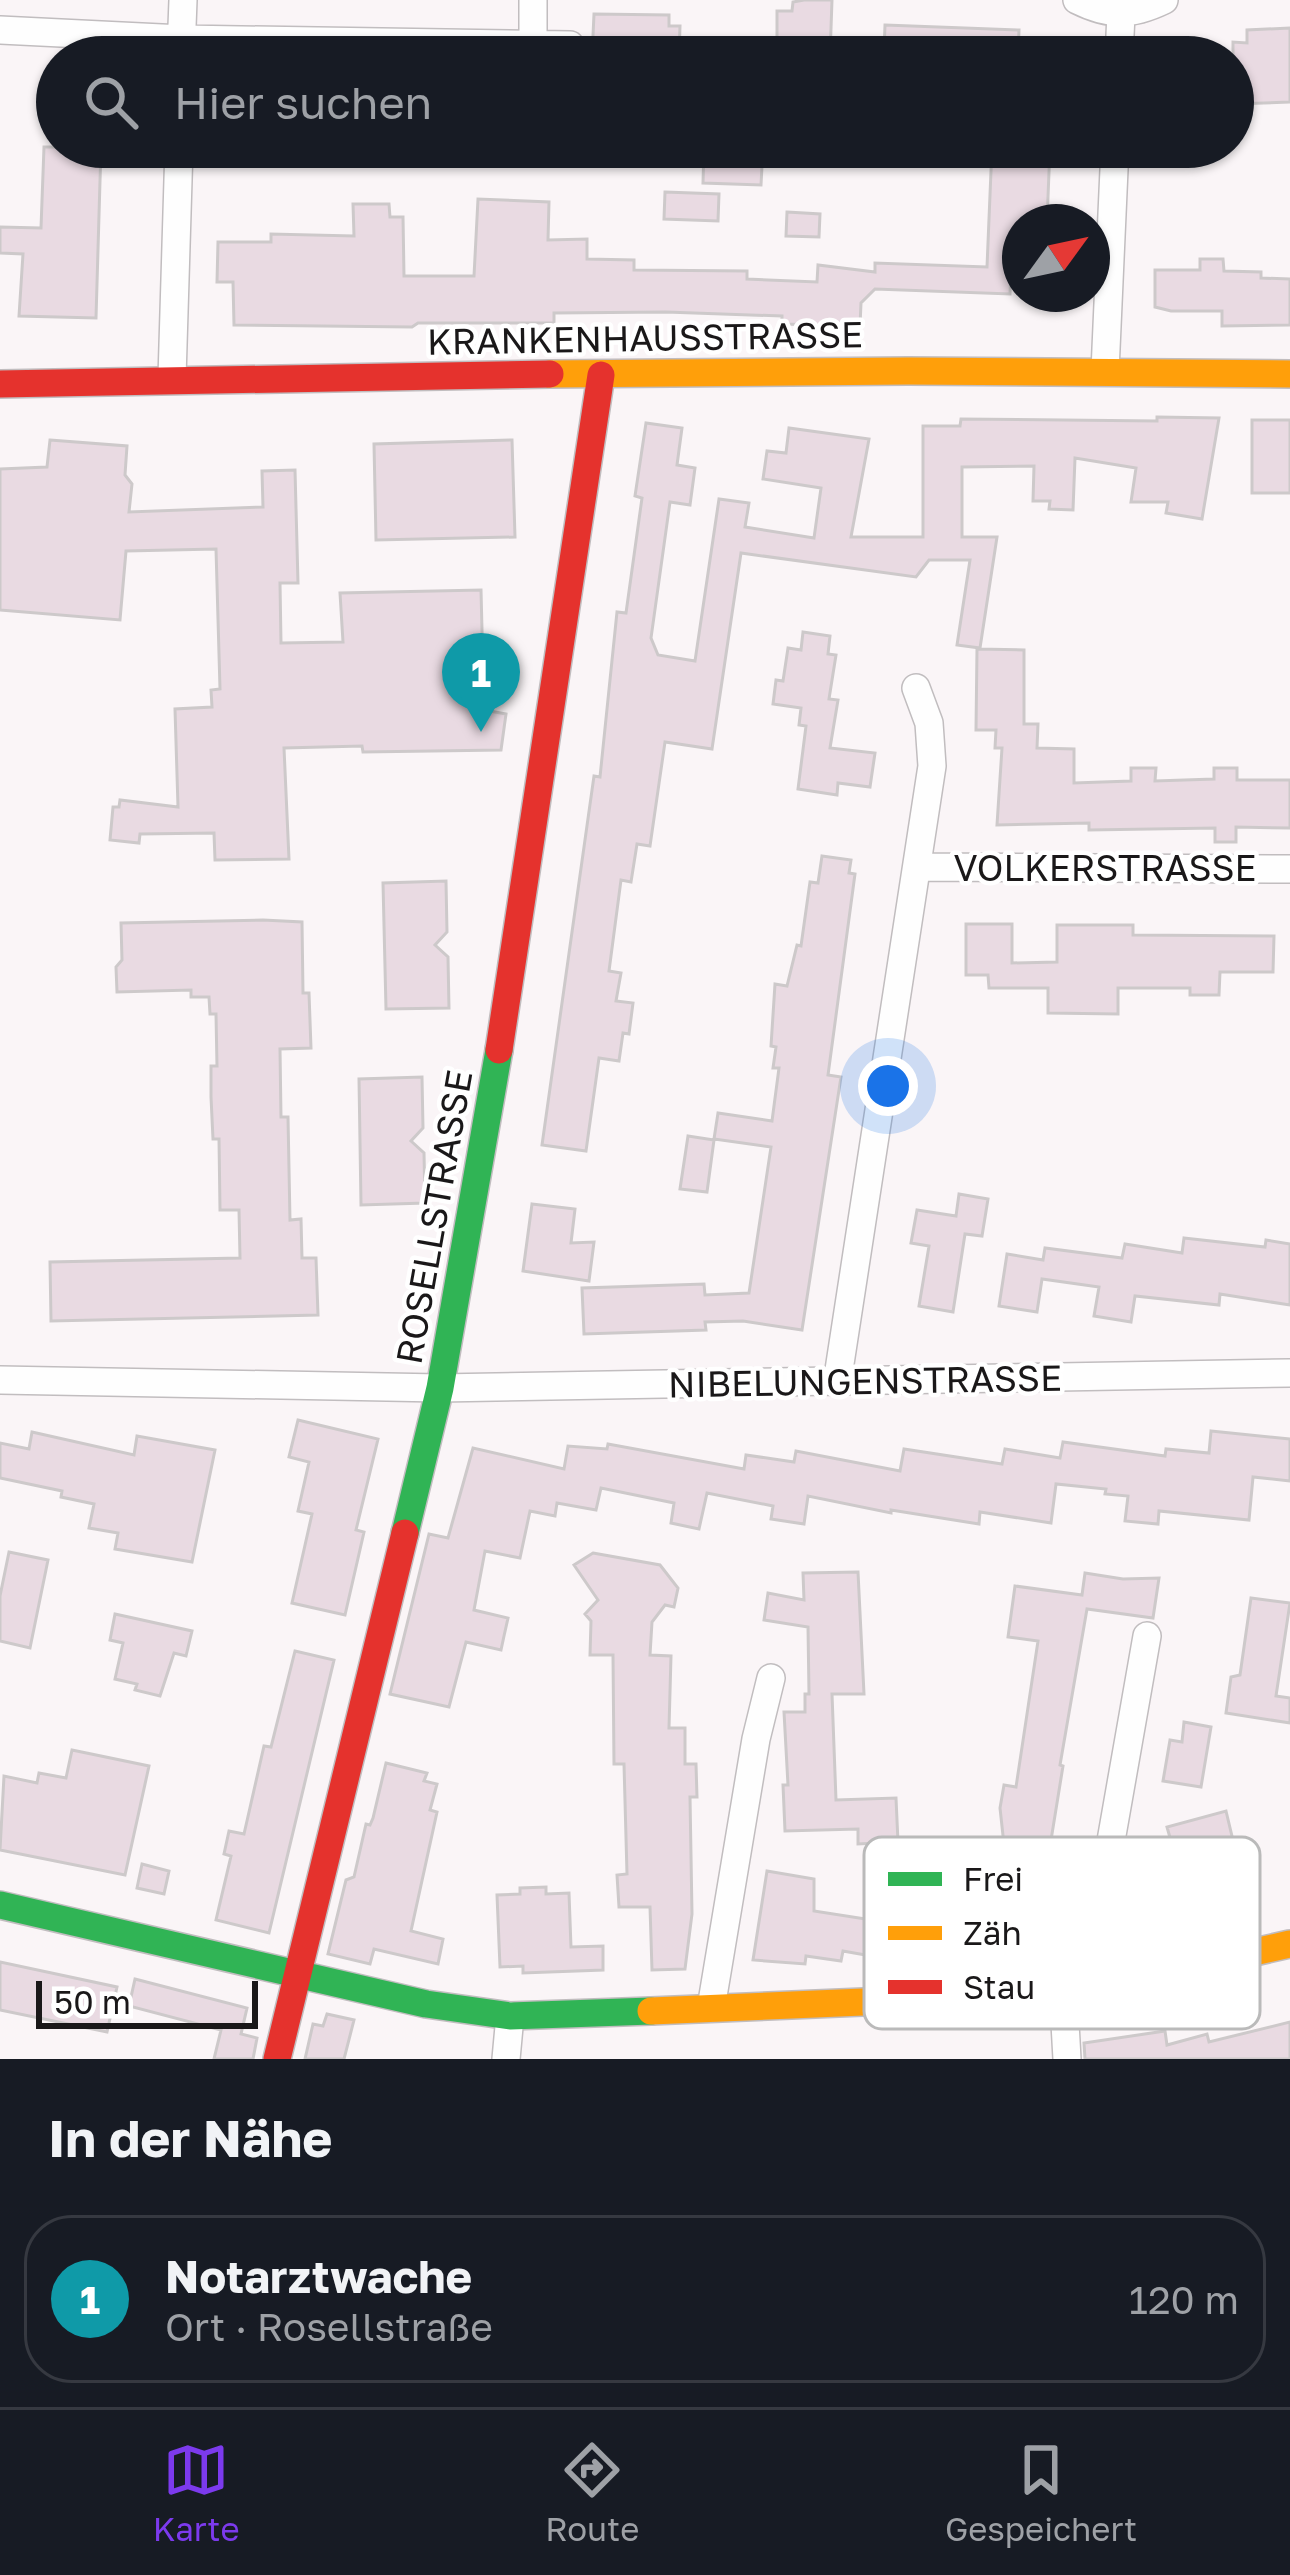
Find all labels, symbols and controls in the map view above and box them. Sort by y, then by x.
search box [36,36,1254,168]
icon: search [78,69,144,135]
text: Hier suchen [174,75,432,129]
north arrow [1002,204,1110,312]
street label: KRANKENHAUSSTRASSE [427,312,863,363]
pin: 1 [442,633,520,732]
street label: VOLKERSTRASSE [953,846,1257,889]
your location [858,1056,918,1116]
street label: ROSELLSTRASSE [386,1067,481,1367]
street label: NIBELUNGENSTRASSE [668,1356,1062,1405]
legend [864,1837,1260,2029]
text: Frei [963,1859,1023,1898]
text: Zäh [963,1913,1022,1952]
text: Stau [963,1967,1035,2006]
scale bar [36,1975,258,2028]
text: 50 m [54,1982,131,2021]
text: In der Nähe [48,2107,332,2168]
text: Notarztwache [165,2249,472,2303]
text: 1 [80,2276,100,2323]
text: 120 m [1129,2276,1239,2323]
text: Ort · Rosellstraße [165,2303,493,2350]
tab: Karte [153,2437,240,2548]
tab: Route [545,2437,639,2548]
tab: Gespeichert [945,2437,1137,2548]

